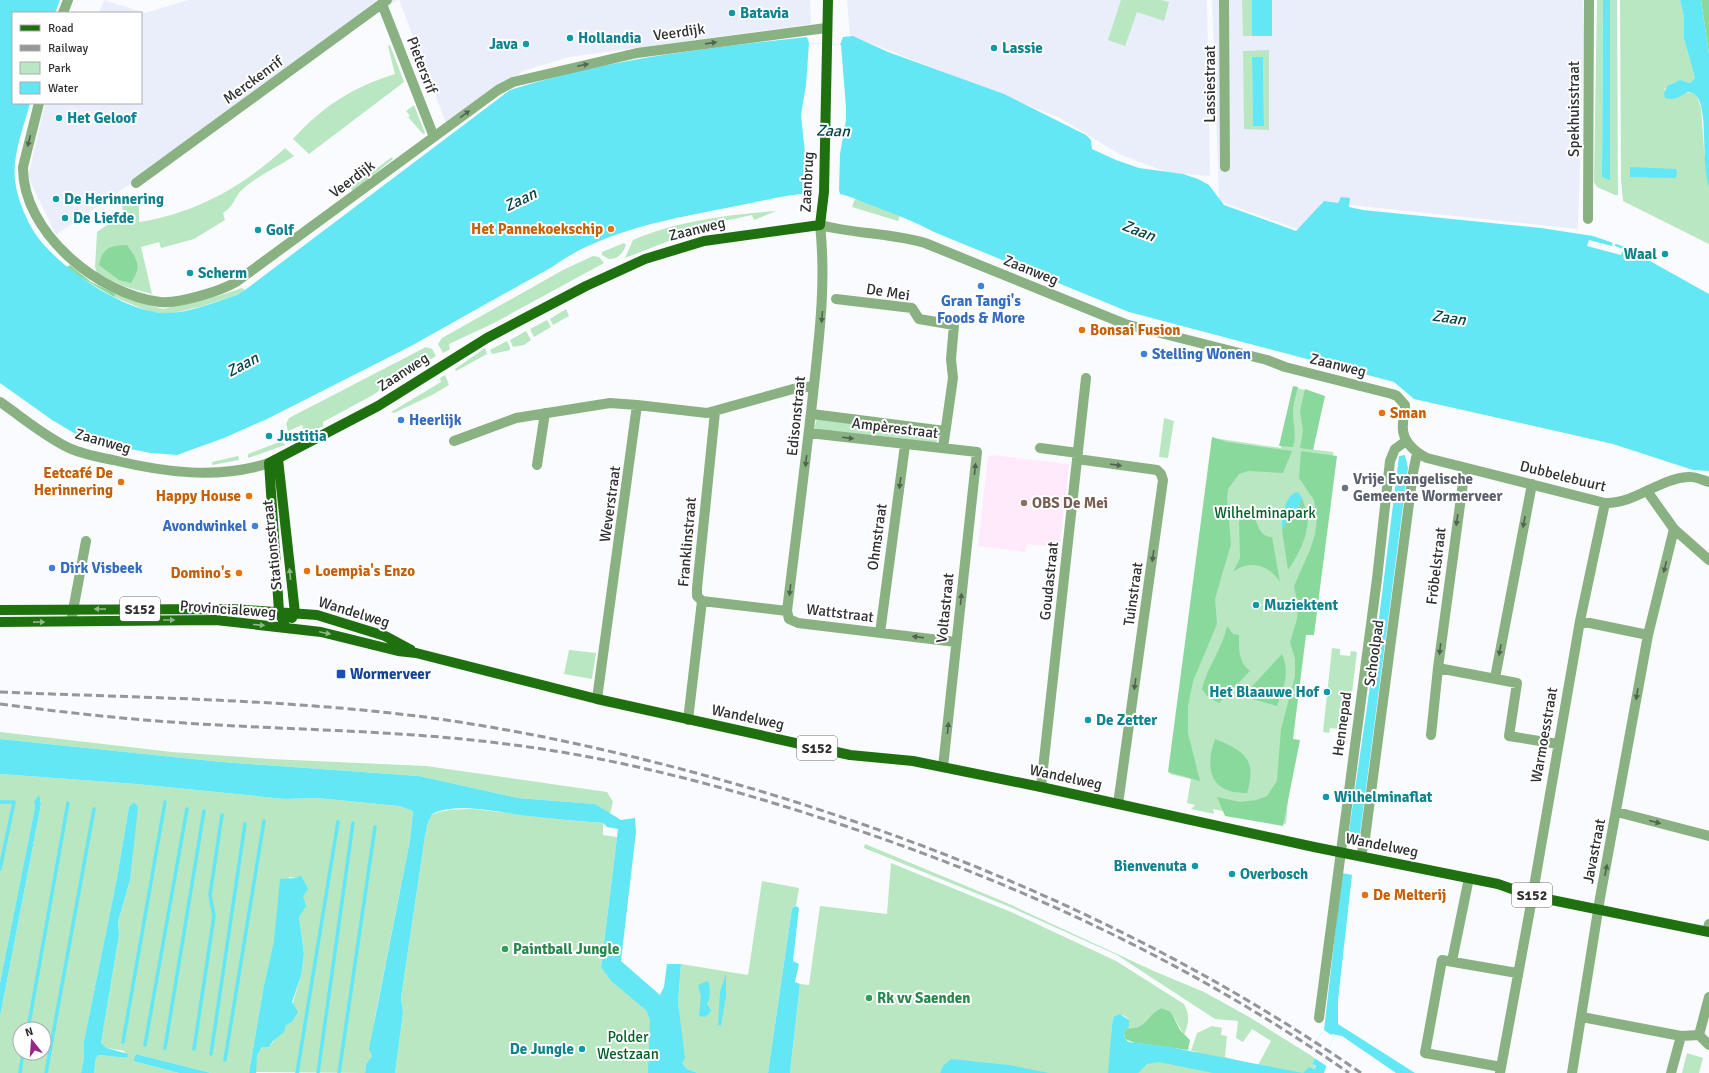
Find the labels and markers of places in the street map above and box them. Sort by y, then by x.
place label: Batavia [740,4,789,22]
marker: Batavia [727,8,737,18]
place label: Hollandia [578,29,642,47]
marker: Hollandia [565,33,575,43]
place label: Java [489,35,518,53]
marker: Java [521,39,531,49]
place label: Lassie [1002,39,1043,57]
marker: Lassie [989,43,999,53]
place label: Het Geloof [67,109,138,127]
marker: Het Geloof [54,113,64,123]
place label: De Herinnering [64,190,164,208]
marker: De Herinnering [51,194,61,204]
place label: De Liefde [73,209,134,227]
marker: De Liefde [60,213,70,223]
place label: Het Pannekoekschip [471,220,603,238]
place label: Golf [266,221,295,239]
marker: Het Pannekoekschip [606,224,616,234]
marker: Golf [253,225,263,235]
place label: Waal [1624,245,1657,263]
marker: Waal [1660,249,1670,259]
place label: Scherm [198,264,247,282]
marker: Scherm [185,268,195,278]
marker: Gran Tangi's Foods & More [976,281,986,291]
place label: Gran Tangi's Foods & More [937,292,1025,327]
place label: Bonsai Fusion [1090,321,1180,339]
marker: Bonsai Fusion [1077,325,1087,335]
place label: Stelling Wonen [1152,345,1251,363]
marker: Stelling Wonen [1139,349,1149,359]
place label: Sman [1390,404,1426,422]
marker: Sman [1377,408,1387,418]
place label: Heerlijk [409,411,462,429]
marker: Heerlijk [396,415,406,425]
place label: Justitia [277,427,327,445]
marker: Justitia [264,431,274,441]
place label: Eetcafé De Herinnering [34,464,113,499]
place label: Vrije Evangelische Gemeente Wormerveer [1353,470,1503,505]
marker: Eetcafé De Herinnering [116,477,126,487]
marker: Vrije Evangelische Gemeente Wormerveer [1340,483,1350,493]
place label: Happy House [156,487,241,505]
marker: Happy House [244,491,254,501]
place label: OBS De Mei [1032,494,1108,512]
marker: OBS De Mei [1019,498,1029,508]
place label: Avondwinkel [163,517,247,535]
marker: Avondwinkel [250,521,260,531]
place label: Dirk Visbeek [60,559,143,577]
place label: Loempia's Enzo [315,562,415,580]
marker: Dirk Visbeek [47,563,57,573]
place label: Domino's [170,564,231,582]
marker: Loempia's Enzo [302,566,312,576]
marker: Domino's [234,568,244,578]
place label: Muziektent [1264,596,1338,614]
marker: Muziektent [1251,600,1261,610]
place label: Wormerveer [350,665,431,683]
marker: Wormerveer [335,668,347,680]
place label: Het Blaauwe Hof [1209,683,1321,701]
marker: Het Blaauwe Hof [1322,687,1332,697]
place label: De Zetter [1096,711,1157,729]
marker: De Zetter [1083,715,1093,725]
place label: Wilhelminaflat [1334,788,1433,806]
marker: Wilhelminaflat [1321,792,1331,802]
place label: Bienvenuta [1114,857,1187,875]
marker: Bienvenuta [1190,861,1200,871]
place label: Overbosch [1240,865,1308,883]
marker: Overbosch [1227,869,1237,879]
place label: De Melterij [1373,886,1446,904]
marker: De Melterij [1360,890,1370,900]
place label: Paintball Jungle [513,940,619,958]
marker: Paintball Jungle [500,944,510,954]
place label: Rk vv Saenden [877,989,970,1007]
marker: Rk vv Saenden [864,993,874,1003]
place label: De Jungle [510,1040,574,1058]
marker: De Jungle [577,1044,587,1054]

